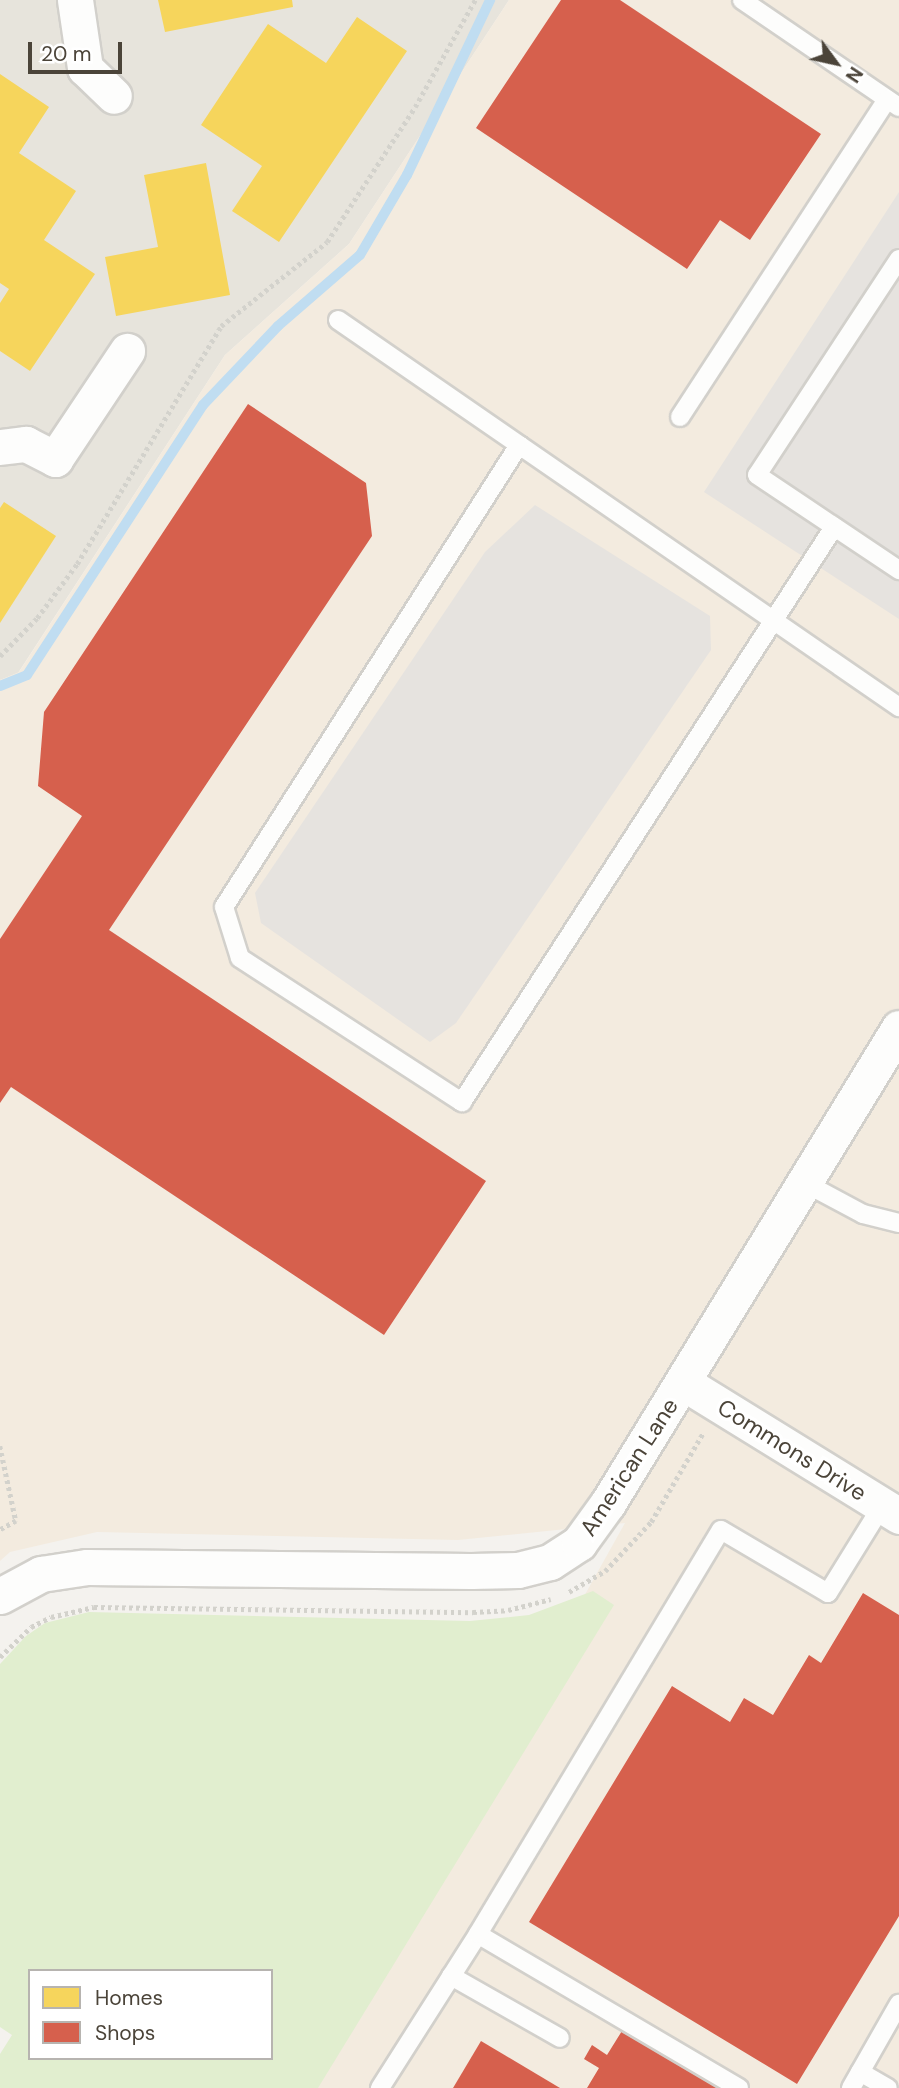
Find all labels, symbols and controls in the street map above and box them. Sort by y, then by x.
scale bar [32,28,126,72]
north arrow [801,28,871,98]
text: 20 m [41,40,92,68]
text: N [840,62,868,87]
street label: American Lane [574,1393,684,1541]
street label: Commons Drive [713,1393,871,1507]
legend [28,1969,273,2060]
text: Homes [95,1984,163,2012]
text: Shops [95,2019,155,2047]

